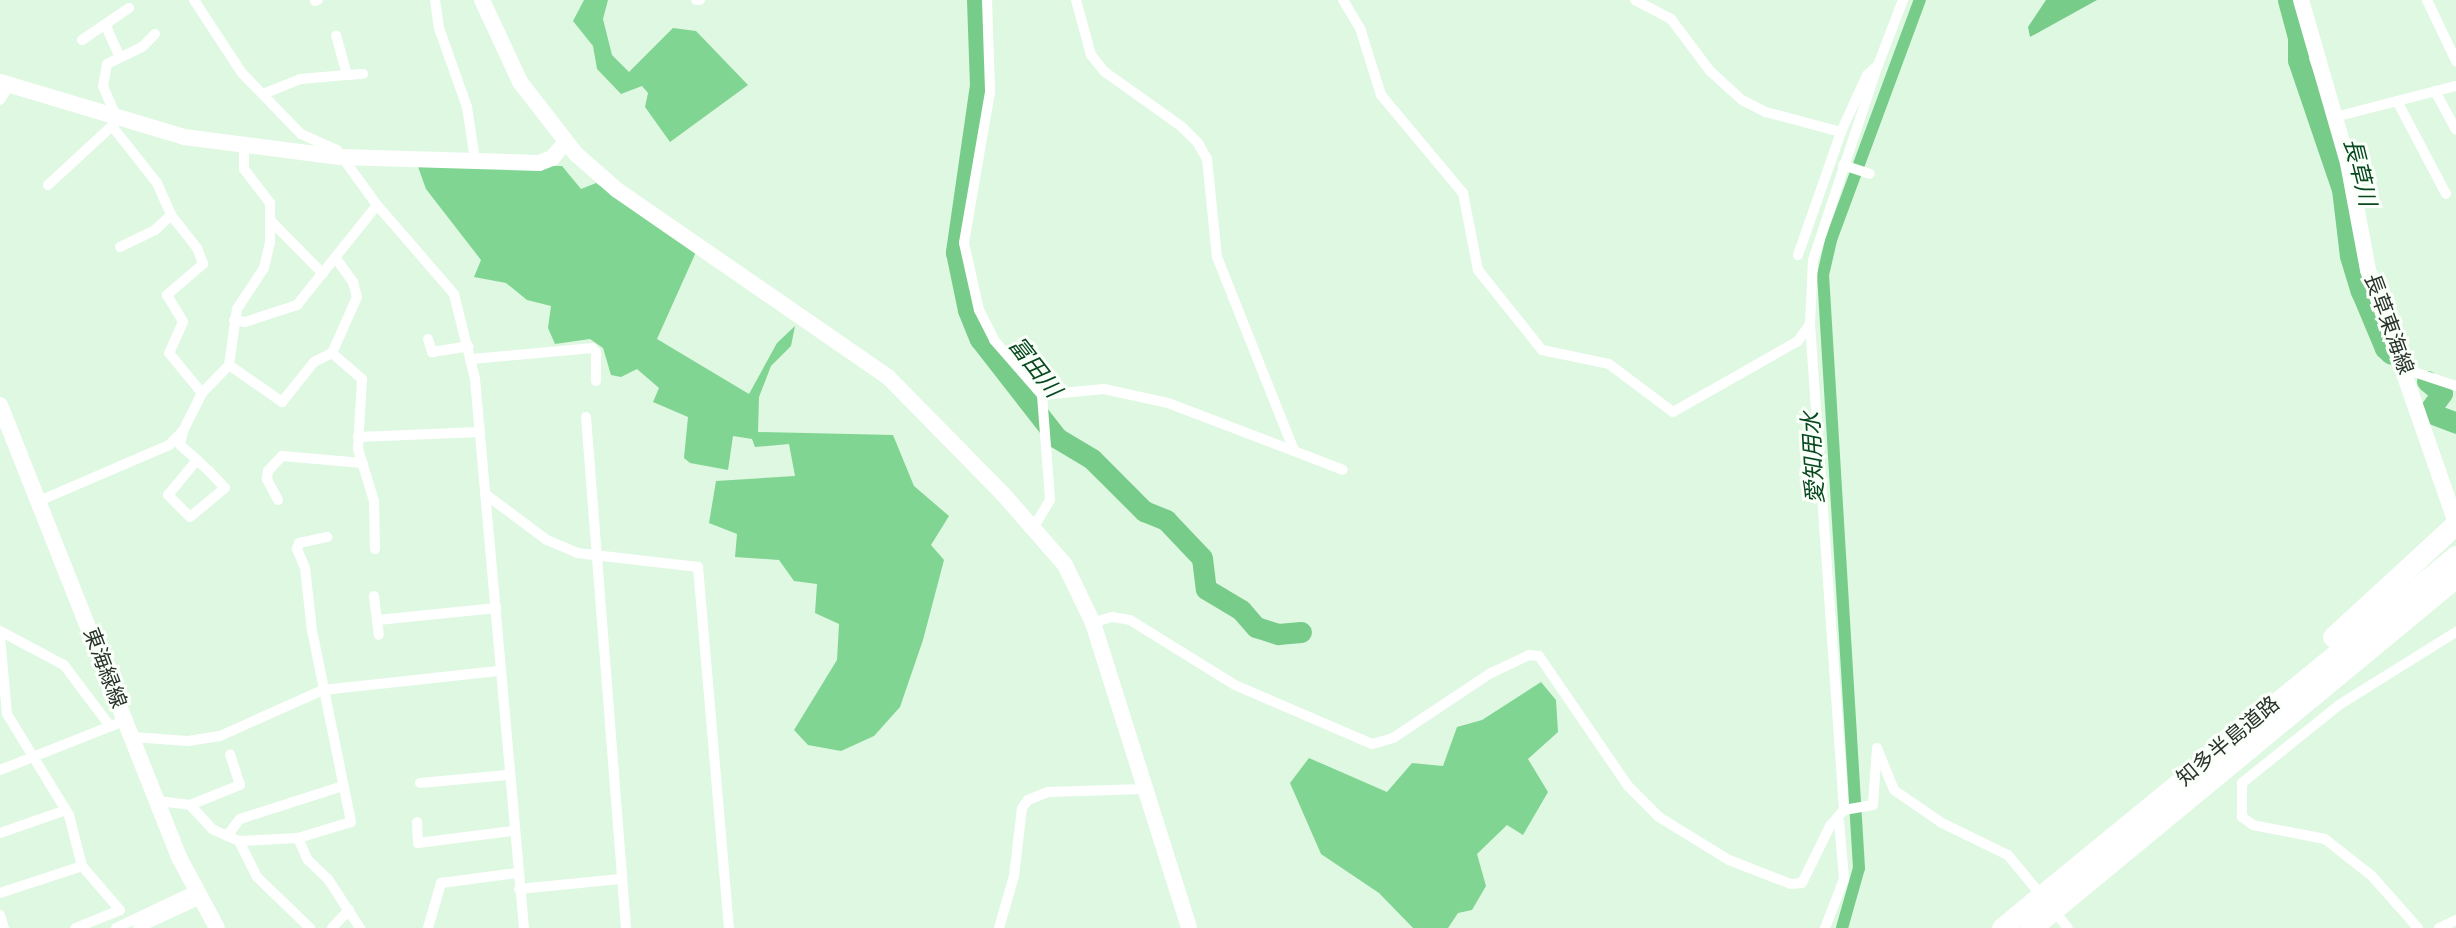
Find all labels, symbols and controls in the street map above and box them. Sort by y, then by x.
water label: 長草川 [2338,135,2382,209]
street label: 長草東海線 [2359,270,2419,378]
water label: 富田川 [1003,331,1067,403]
water label: 愛知用水 [1797,411,1829,505]
street label: 東海緑線 [78,624,132,712]
street label: 知多半島道路 [2172,691,2284,791]

